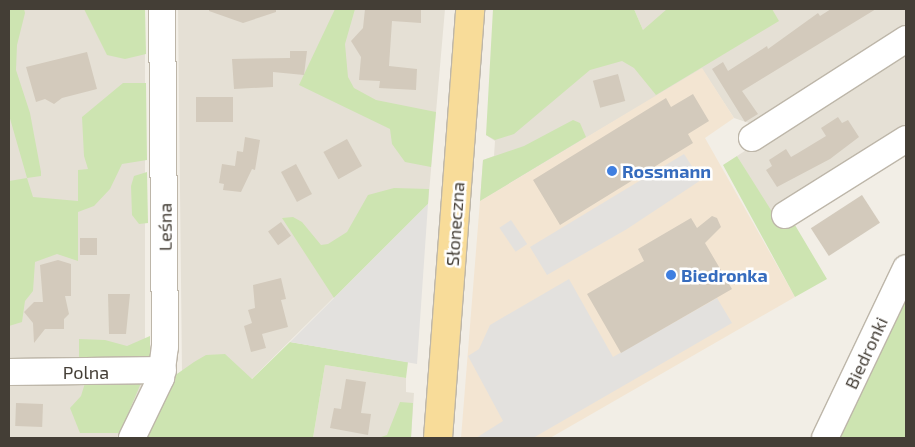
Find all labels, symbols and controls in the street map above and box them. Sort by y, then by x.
place label: Rossmann [622,160,711,182]
marker: Rossmann [606,165,618,177]
street label: Słoneczna [441,181,469,267]
street label: Leśna [154,203,176,251]
place label: Biedronka [681,264,768,286]
marker: Biedronka [665,269,677,281]
street label: Biedronki [840,314,892,392]
street label: Polna [63,361,109,383]

